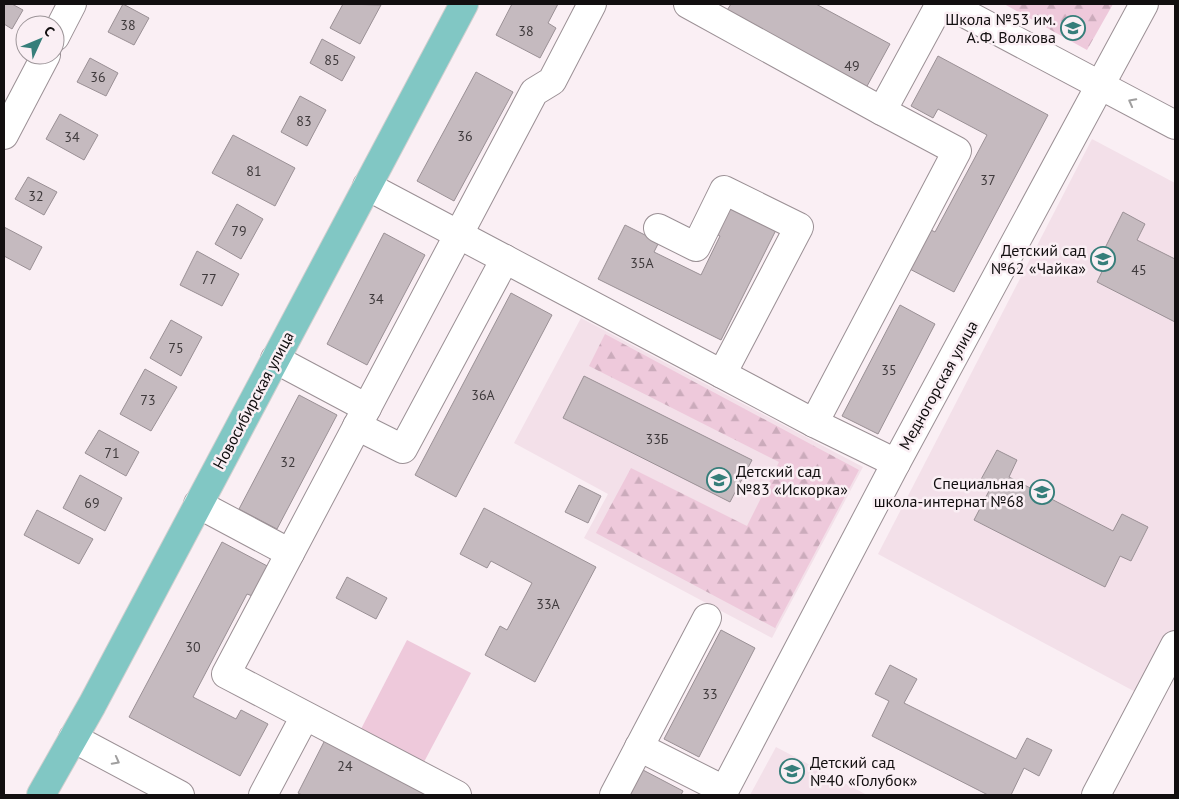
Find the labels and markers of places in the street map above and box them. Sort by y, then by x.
place label: Школа №53 им. А.Ф. Волкова [945,9,1056,47]
school or university icon: Школа №53 им. А.Ф. Волкова [1060,15,1086,41]
place label: Детский сад №62 «Чайка» [991,240,1086,278]
school or university icon: Детский сад №62 «Чайка» [1090,246,1116,272]
place label: Детский сад №83 «Искорка» [736,461,848,499]
school or university icon: Детский сад №83 «Искорка» [706,467,732,493]
place label: Специальная школа-интернат №68 [874,473,1024,511]
school or university icon: Специальная школа-интернат №68 [1029,479,1055,505]
place label: Детский сад №40 «Голубок» [810,752,918,790]
school or university icon: Детский сад №40 «Голубок» [779,758,805,784]

